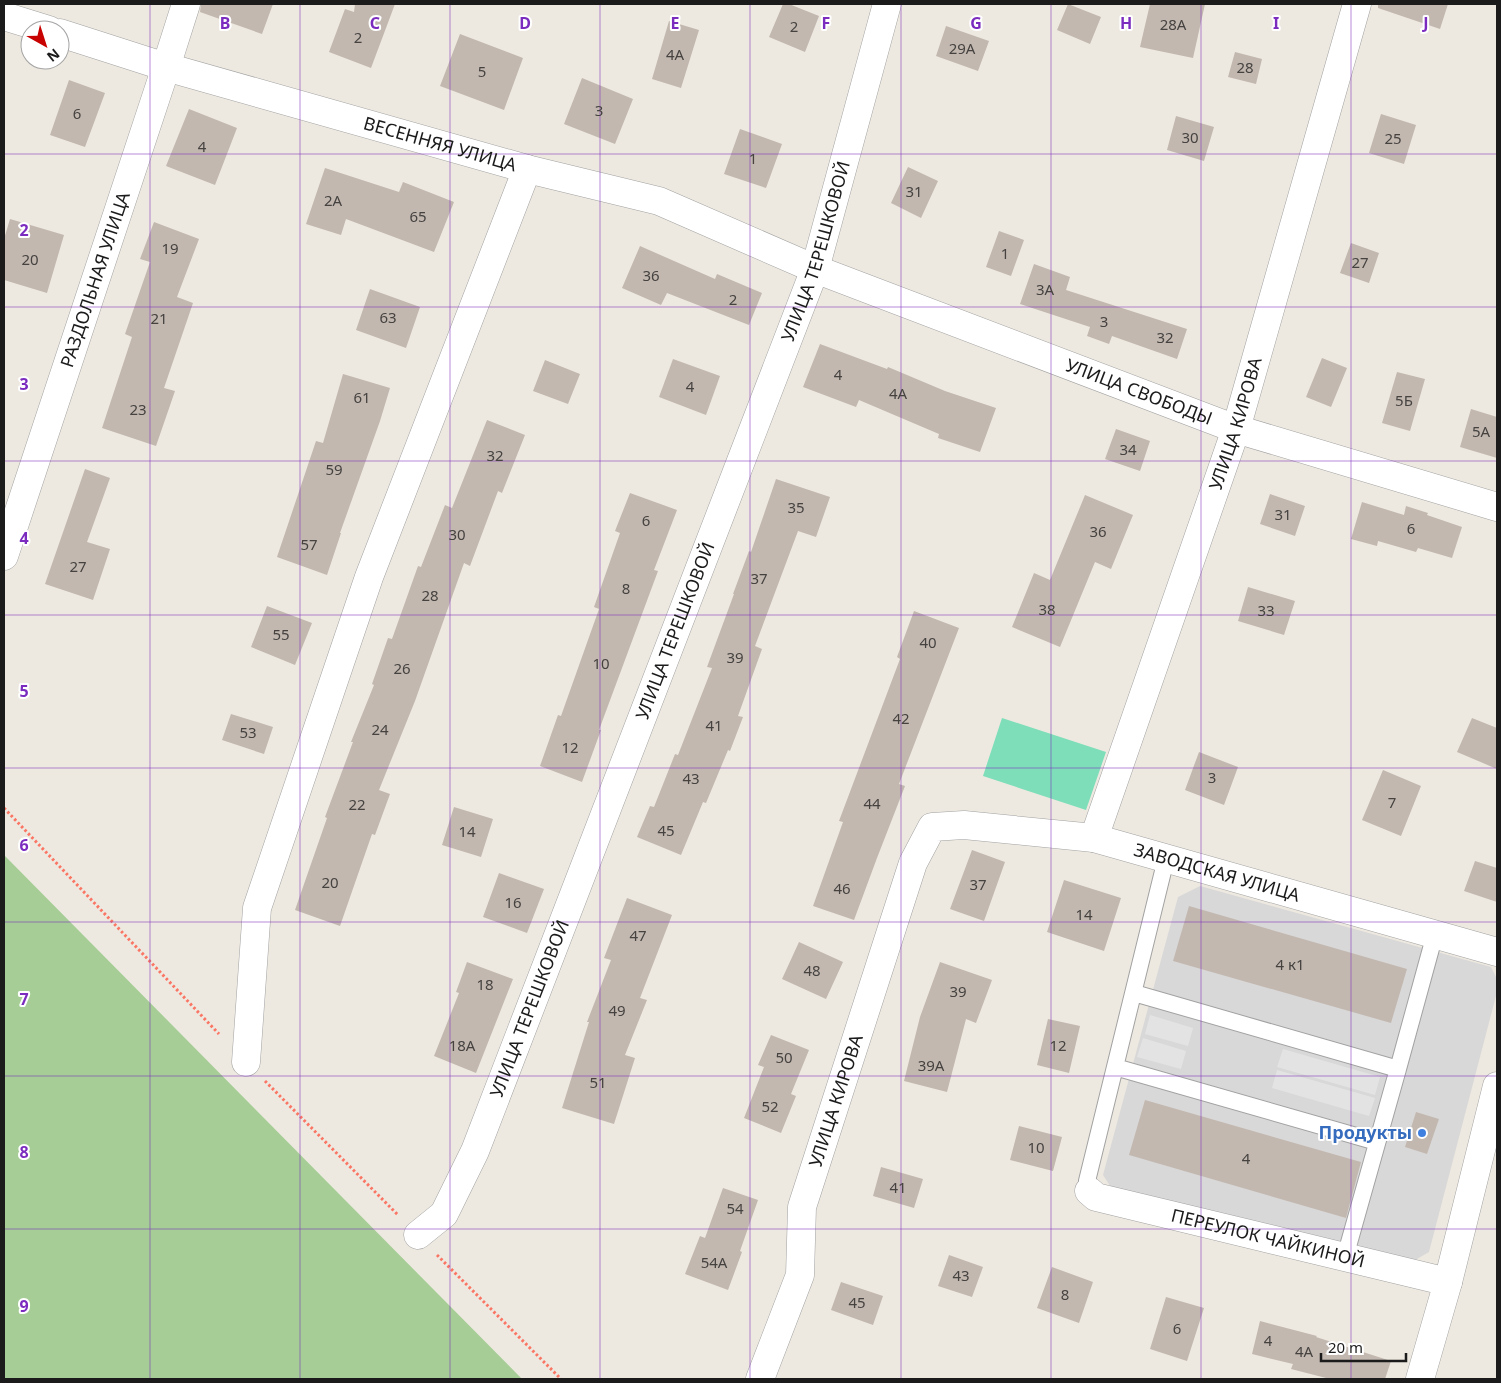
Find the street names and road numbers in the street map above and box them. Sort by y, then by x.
street label: ВЕСЕННЯЯ УЛИЦА [361,110,520,177]
street label: УЛИЦА ТЕРЕШКОВОЙ [775,158,855,345]
street label: РАЗДОЛЬНАЯ УЛИЦА [54,188,135,370]
street label: УЛИЦА СВОБОДЫ [1063,352,1216,430]
street label: УЛИЦА КИРОВА [1203,354,1267,493]
street label: УЛИЦА ТЕРЕШКОВОЙ [629,538,720,723]
street label: ЗАВОДСКАЯ УЛИЦА [1132,837,1303,907]
street label: УЛИЦА ТЕРЕШКОВОЙ [484,916,574,1101]
street label: УЛИЦА КИРОВА [803,1031,868,1170]
street label: ПЕРЕУЛОК ЧАЙКИНОЙ [1169,1203,1367,1272]

